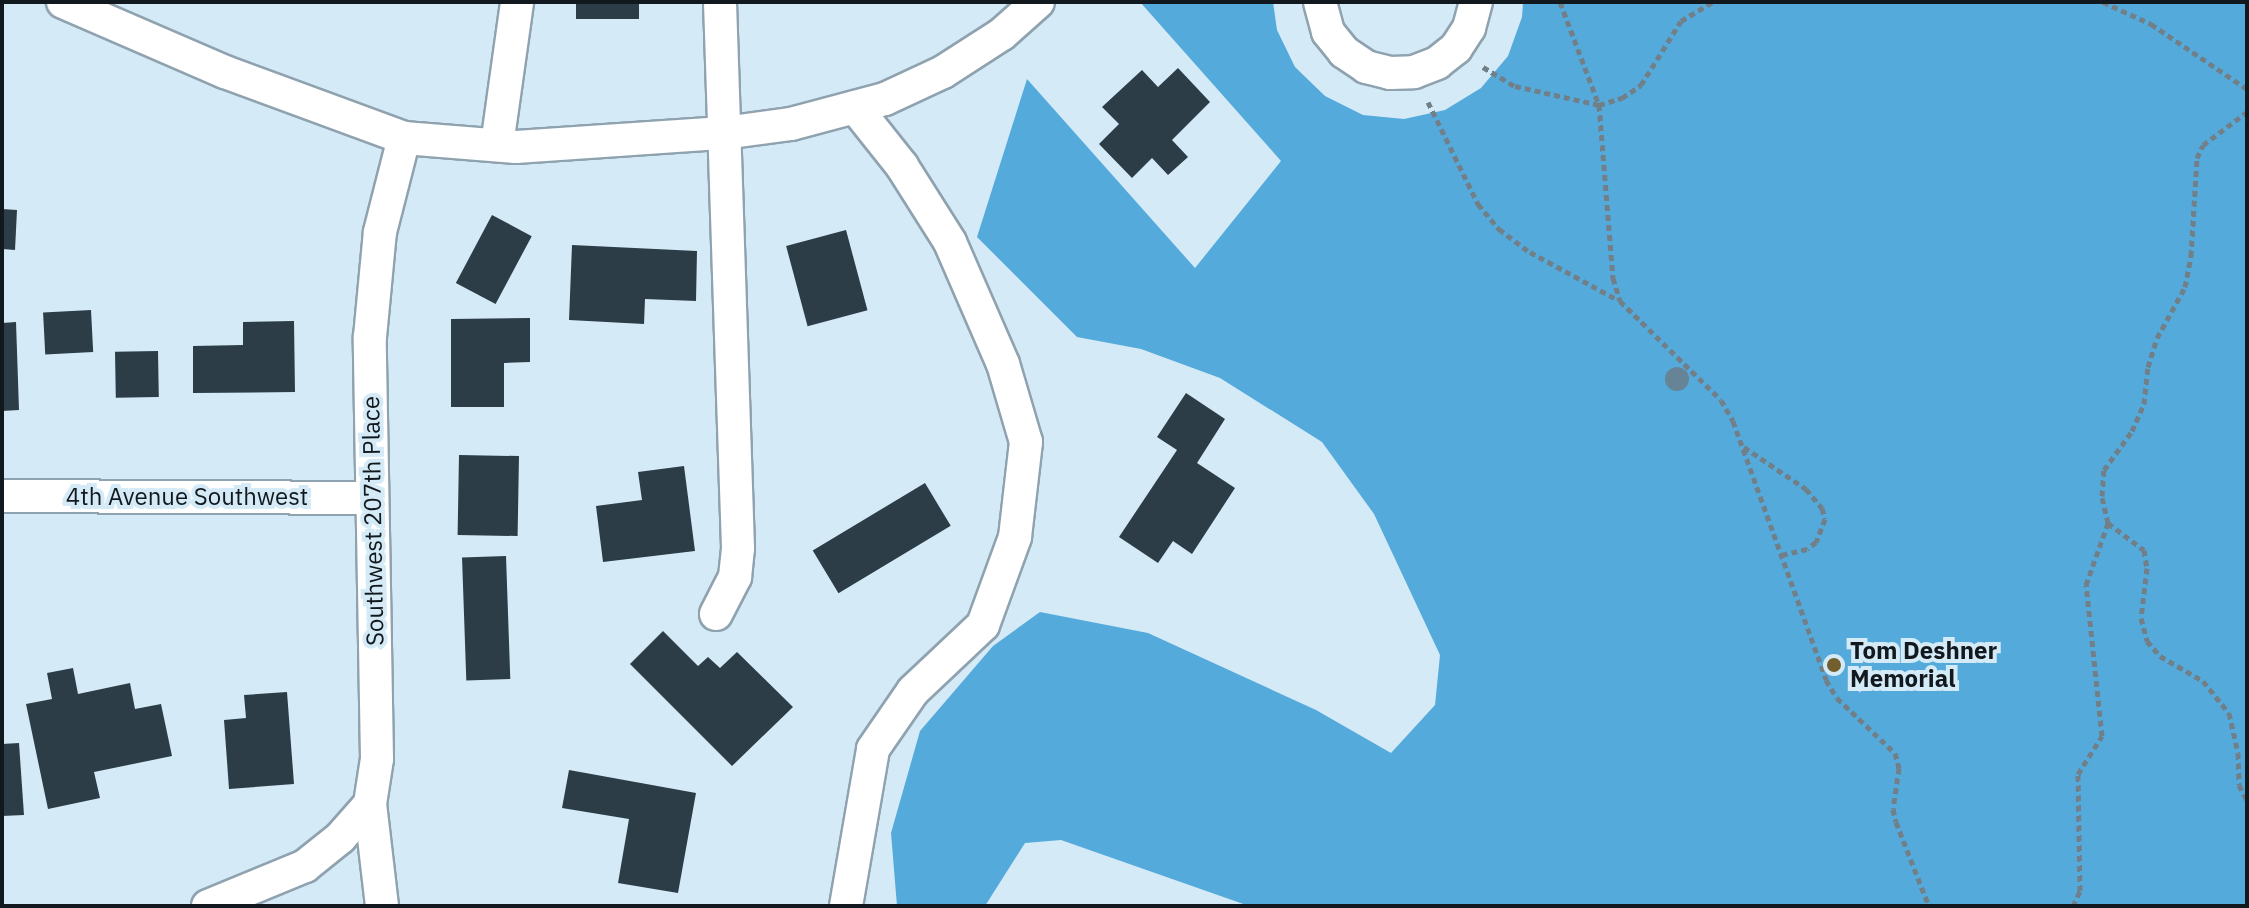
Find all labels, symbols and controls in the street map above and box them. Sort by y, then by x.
street label: Southwest 207th Place [356,396,390,646]
street label: 4th Avenue Southwest [66,483,308,511]
place label: Tom Deshner Memorial [1850,637,1997,693]
marker: Tom Deshner Memorial [1825,656,1843,674]

